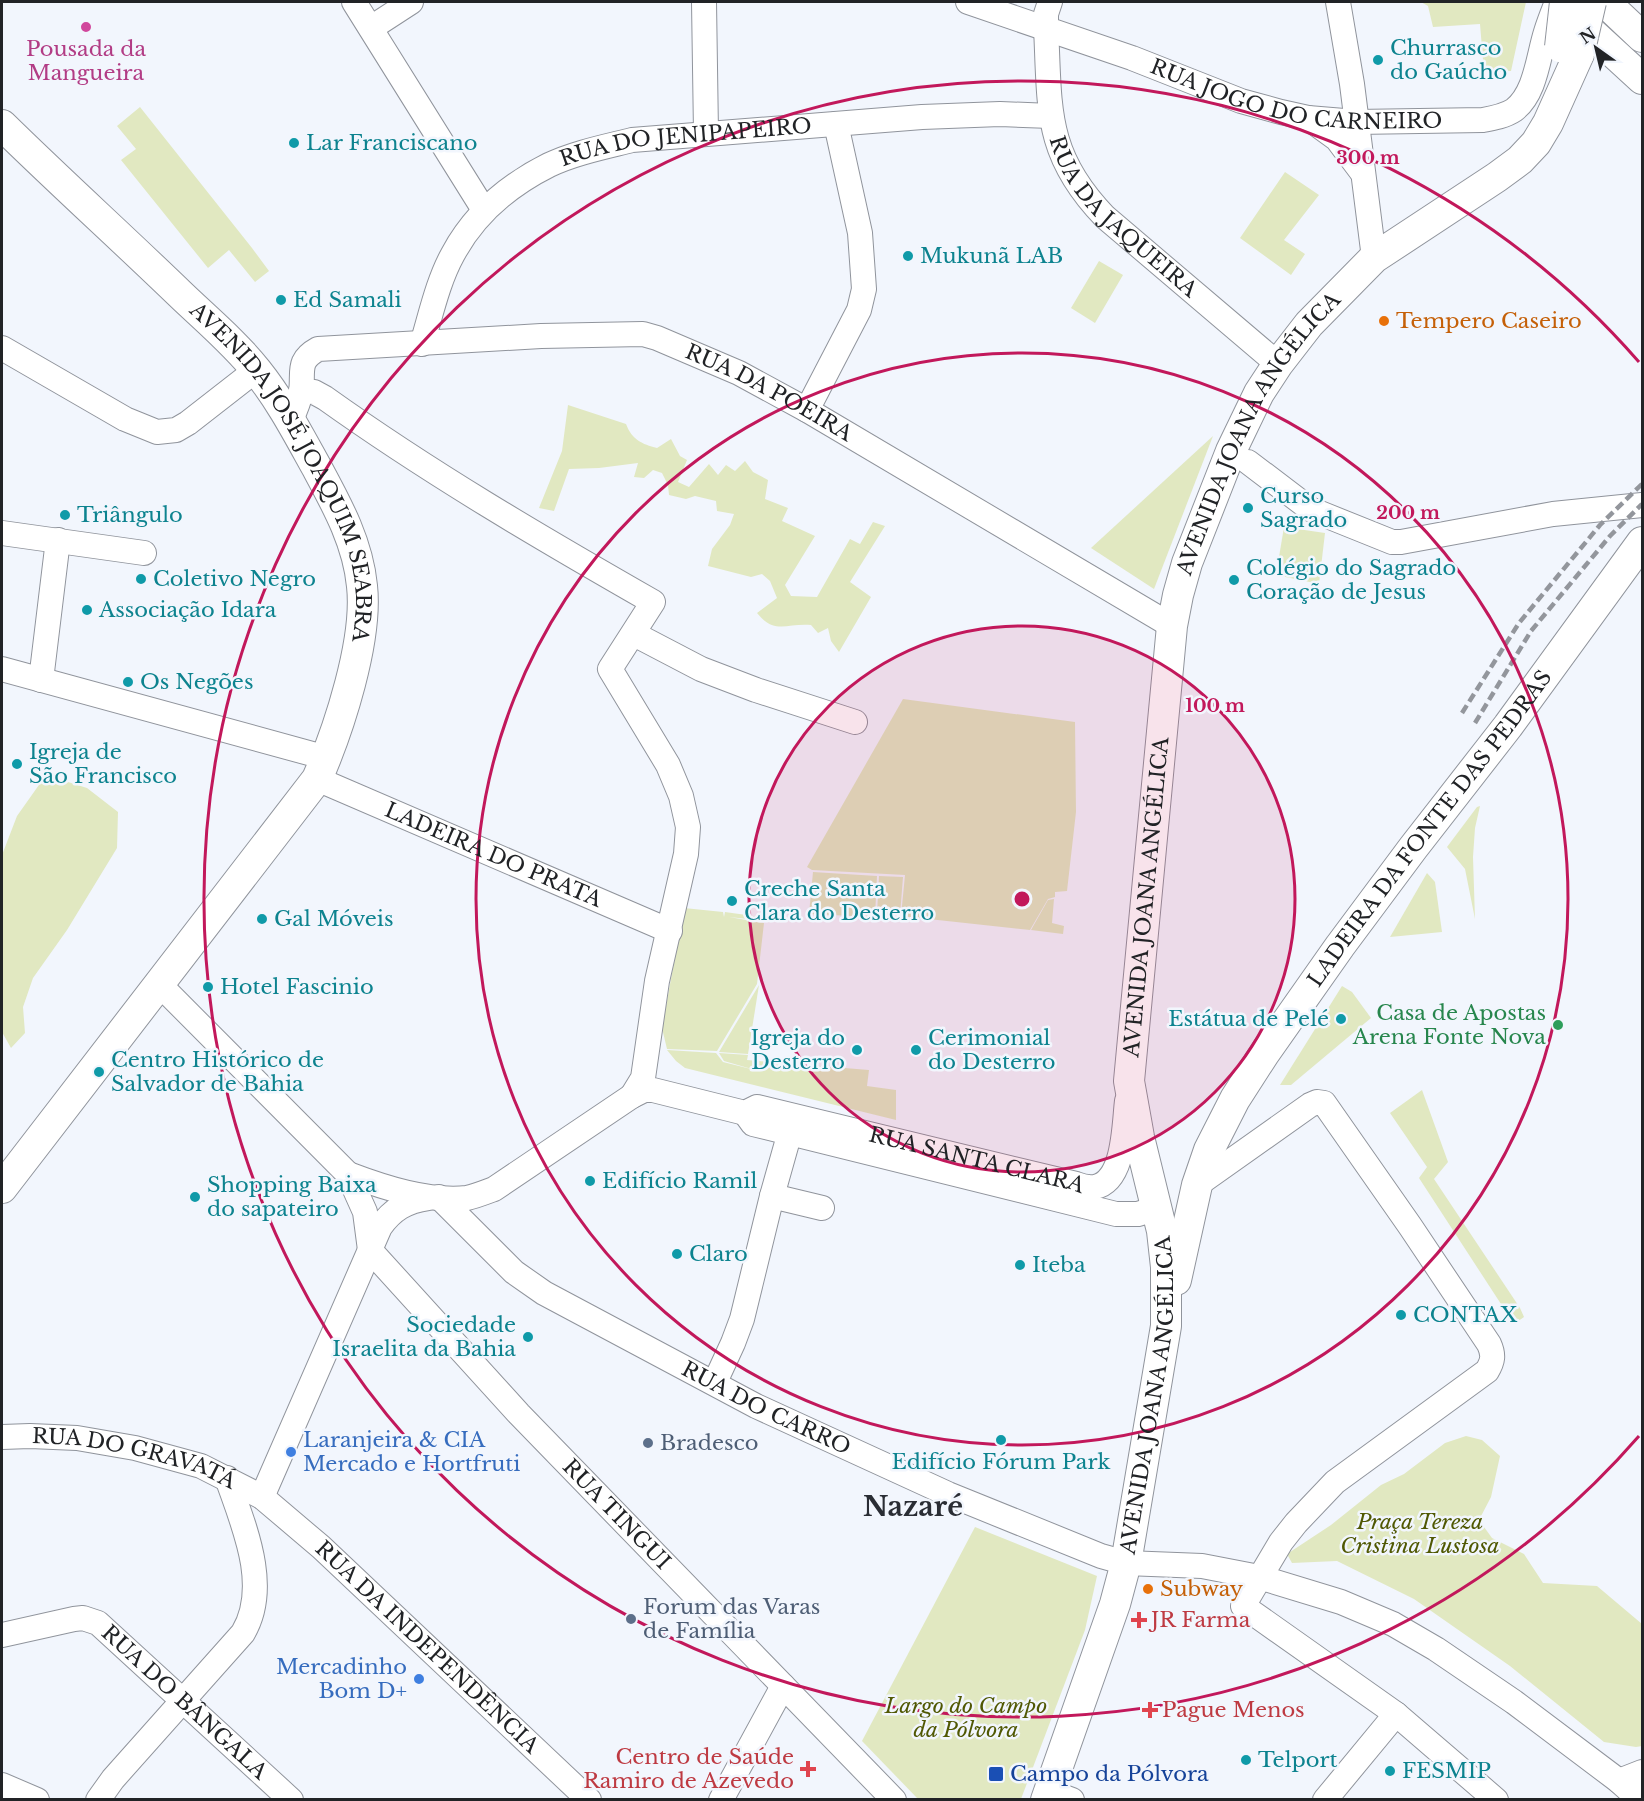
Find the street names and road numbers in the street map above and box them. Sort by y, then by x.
street label: RUA JOGO DO CARNEIRO [1147,54,1442,136]
street label: RUA DO JENIPAPEIRO [556,113,812,172]
street label: RUA DA JAQUEIRA [1043,132,1203,303]
street label: AVENIDA JOANA ANGÉLICA [1171,286,1346,579]
street label: AVENIDA JOSÉ JOAQUIM SEABRA [184,296,376,645]
street label: RUA DA POEIRA [681,339,858,447]
street label: LADEIRA DA FONTE DAS PEDRAS [1302,665,1557,992]
street label: AVENIDA JOANA ANGÉLICA [1118,735,1174,1060]
street label: LADEIRA DO PRATA [381,797,606,913]
street label: RUA SANTA CLARA [866,1121,1089,1199]
street label: AVENIDA JOANA ANGÉLICA [1115,1234,1179,1557]
street label: RUA DO CARRO [677,1356,855,1461]
street label: RUA DO GRAVATÁ [32,1423,241,1495]
street label: RUA TINGUI [557,1454,676,1575]
street label: RUA DA INDEPENDÊNCIA [310,1535,545,1759]
street label: RUA DO BÂNGALA [96,1620,273,1785]

